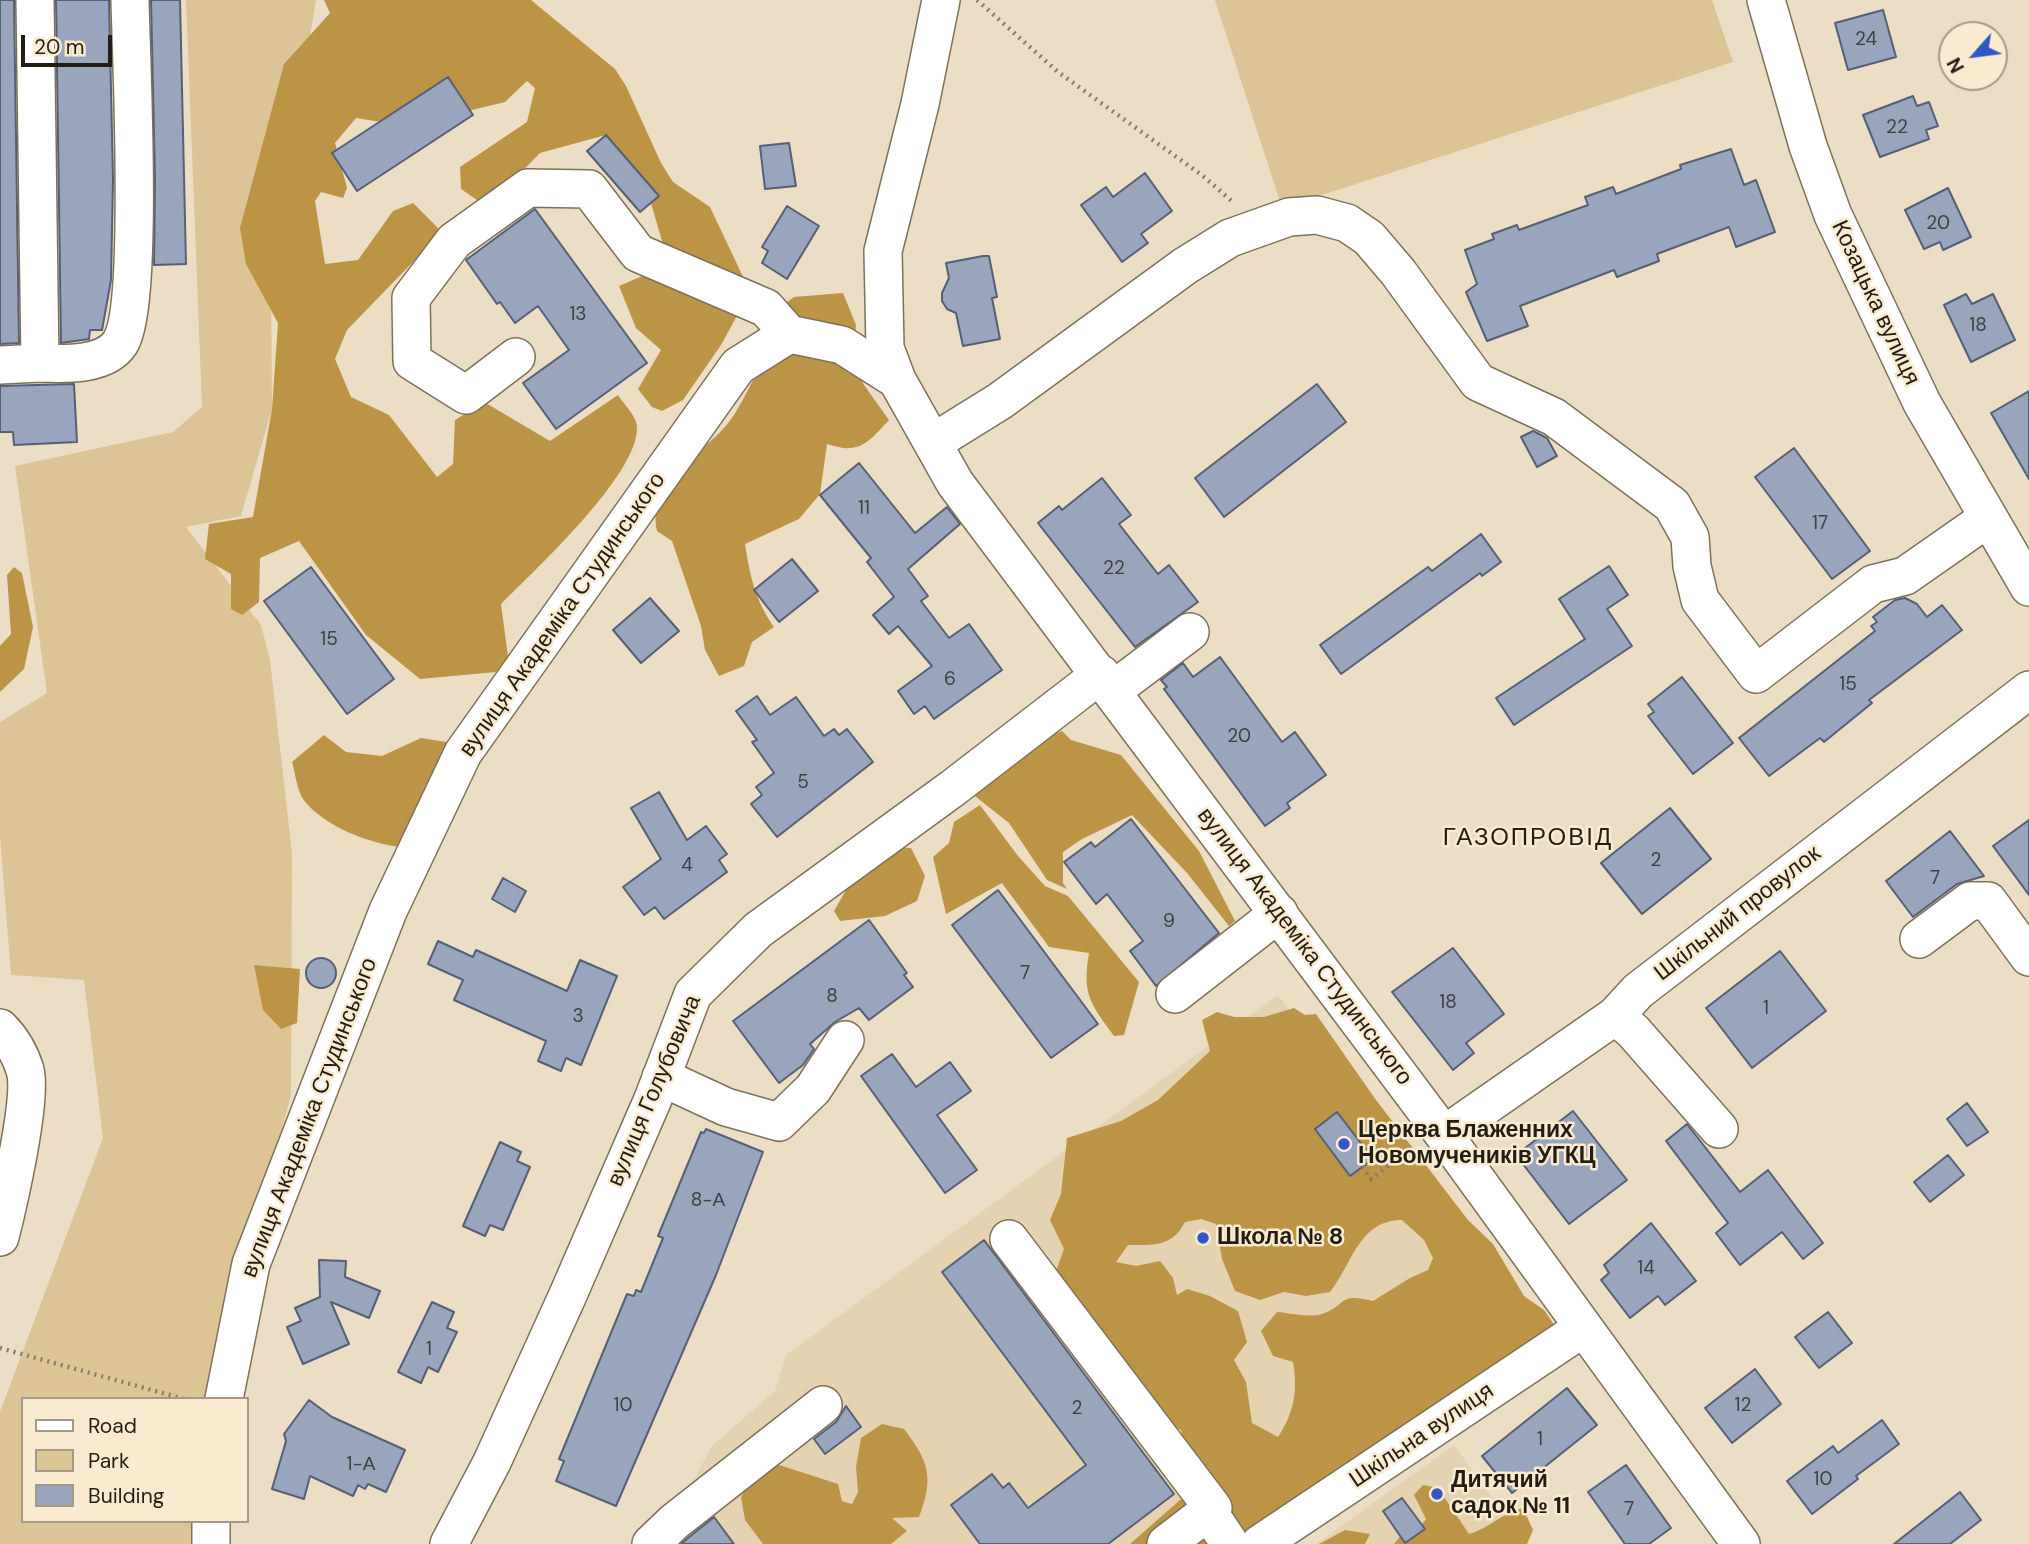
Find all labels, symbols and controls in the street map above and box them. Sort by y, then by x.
scale bar [24,21,116,65]
north arrow [1938,21,2008,91]
house number: 24 [1855,29,1877,51]
text: 20 m [34,33,85,61]
text: N [1941,53,1970,77]
house number: 22 [1886,117,1908,139]
house number: 20 [1926,213,1950,235]
street label: Козацька вулиця [1825,216,1925,390]
house number: 13 [569,304,587,326]
house number: 18 [1969,315,1987,337]
street label: вулиця Академіка Студинського [454,468,672,762]
house number: 11 [858,498,870,520]
house number: 17 [1812,513,1828,535]
house number: 22 [1103,558,1125,580]
house number: 15 [320,629,338,651]
house number: 6 [944,669,956,691]
house number: 15 [1839,674,1857,696]
house number: 20 [1227,726,1251,748]
house number: 5 [797,772,809,794]
street label: вулиця Академіка Студинського [1191,803,1417,1091]
district label: ГАЗОПРОВІД [1444,825,1612,853]
street label: Шкільний провулок [1649,840,1827,988]
house number: 2 [1651,850,1661,872]
house number: 4 [681,855,693,877]
house number: 7 [1930,868,1940,890]
house number: 9 [1163,911,1175,933]
street label: вулиця Академіка Студинського [236,954,384,1282]
house number: 7 [1020,963,1030,985]
house number: 8 [826,986,838,1008]
street label: вулиця Голубовича [602,991,708,1191]
house number: 18 [1439,992,1457,1014]
house number: 1 [1763,998,1769,1020]
house number: 3 [572,1006,584,1028]
place label: Церква Блаженних Новомучеників УГКЦ [1358,1117,1596,1171]
marker: Церква Блаженних Новомучеників УГКЦ [1336,1136,1352,1152]
house number: 8-А [691,1190,725,1212]
place label: Школа № 8 [1217,1224,1343,1252]
marker: Школа № 8 [1195,1230,1211,1246]
house number: 14 [1637,1258,1655,1280]
house number: 1 [426,1339,432,1361]
street label: Шкільна вулиця [1345,1378,1499,1494]
house number: 10 [614,1395,632,1417]
house number: 12 [1735,1395,1751,1417]
legend [21,1397,248,1523]
house number: 2 [1072,1398,1082,1420]
text: Road [88,1412,137,1440]
house number: 1 [1537,1429,1543,1451]
text: Park [88,1447,129,1475]
house number: 1-А [347,1454,375,1476]
place label: Дитячий садок № 11 [1451,1467,1570,1521]
house number: 10 [1814,1469,1832,1491]
text: Building [88,1482,164,1510]
marker: Дитячий садок № 11 [1429,1486,1445,1502]
house number: 7 [1624,1499,1634,1521]

